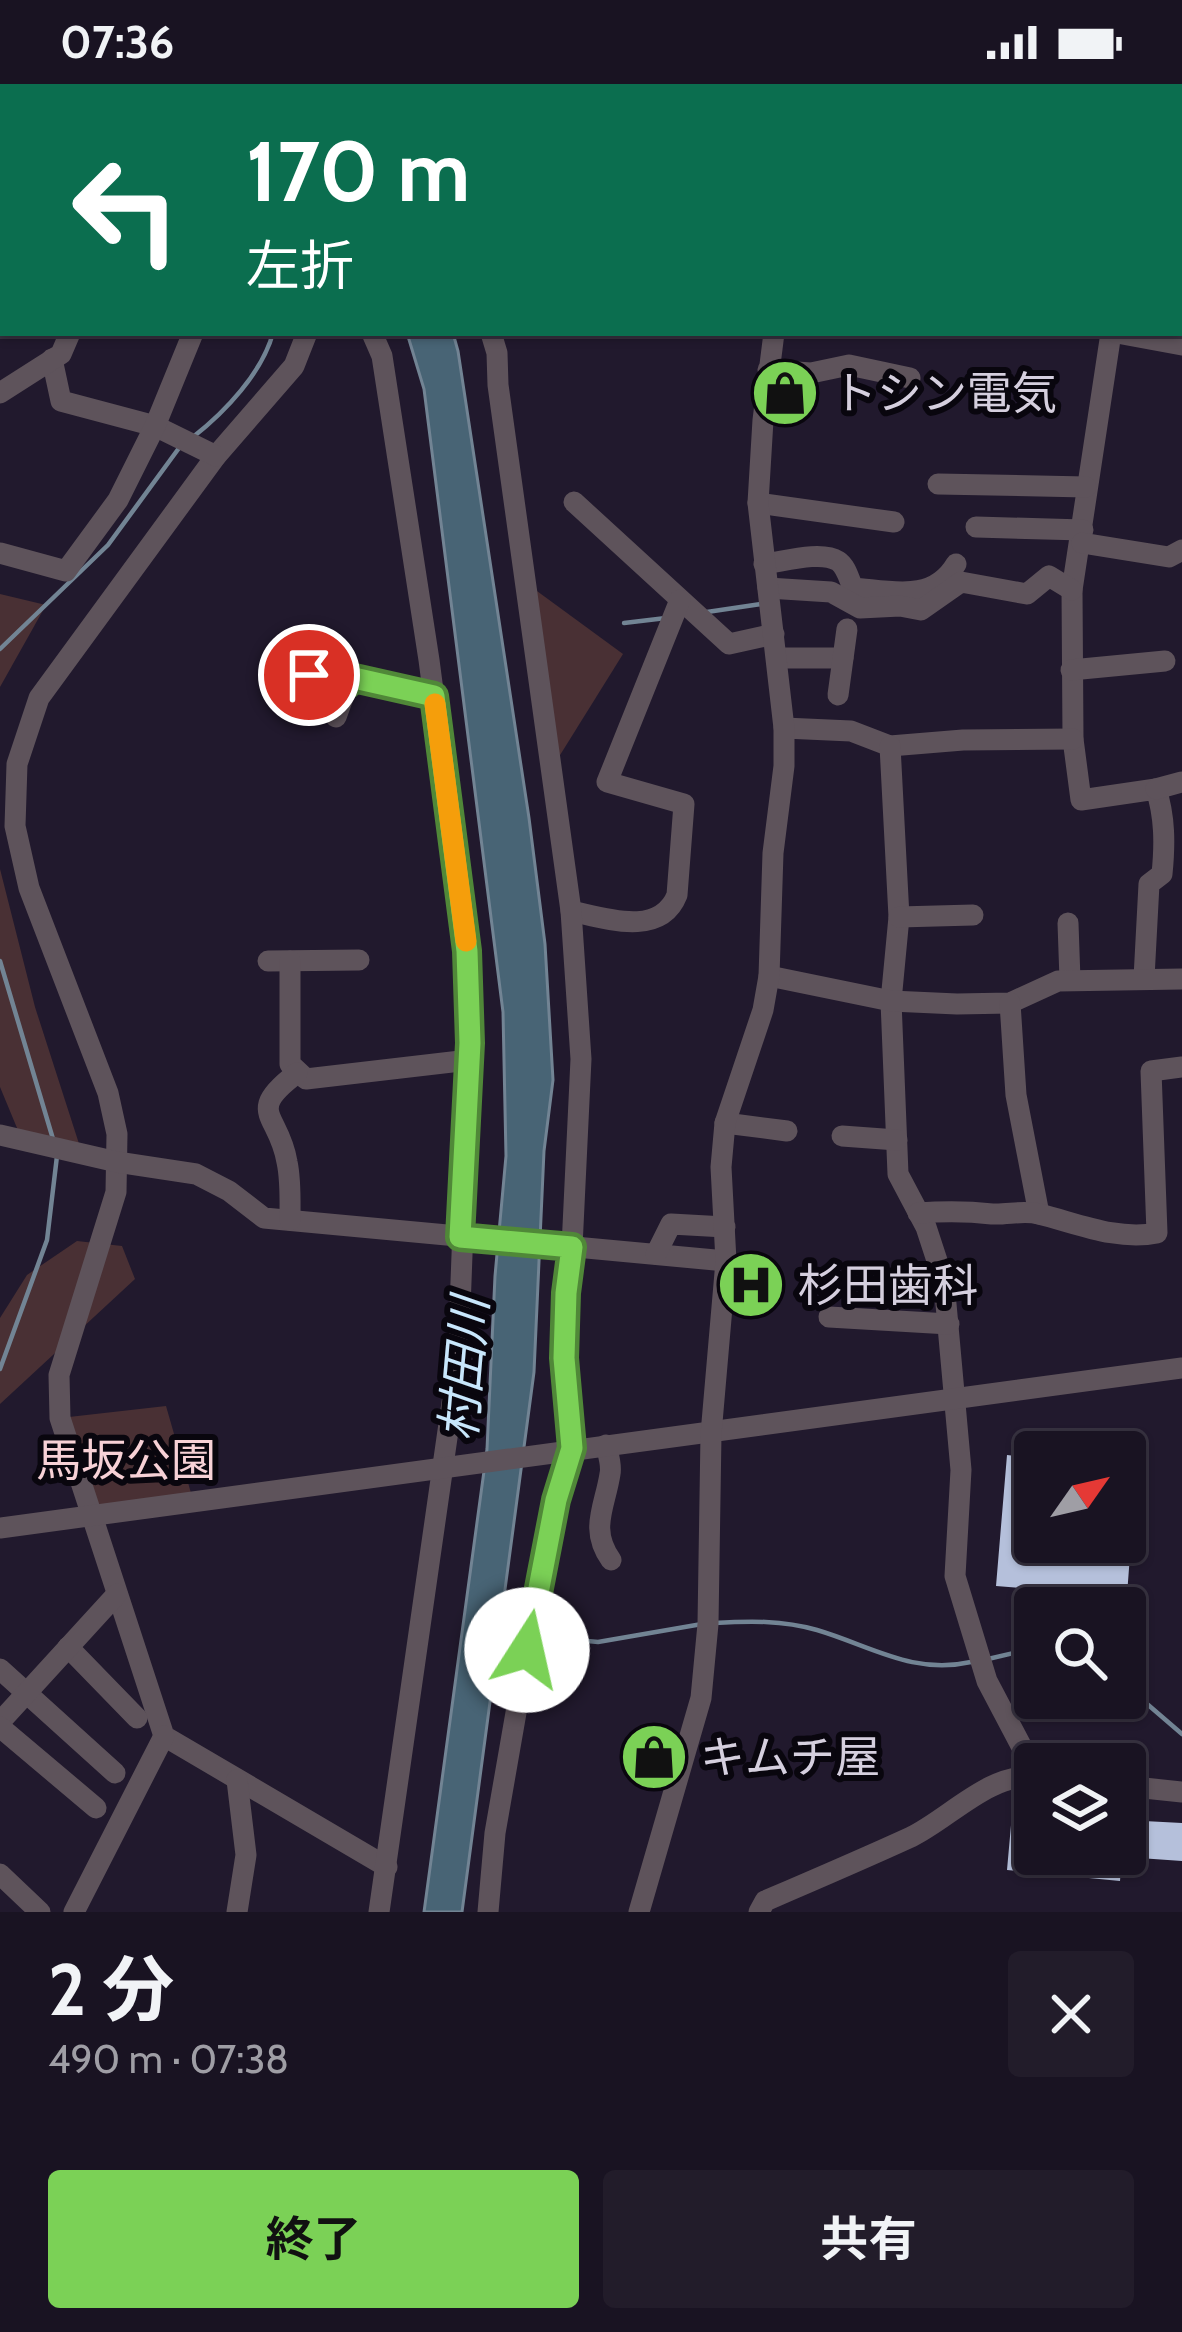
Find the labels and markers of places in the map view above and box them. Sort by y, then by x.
shop icon: トシン電気 [750,358,820,428]
place label: トシン電気 [832,366,1057,420]
pin [258,624,360,726]
hospital icon: 杉田歯科 [716,1250,786,1320]
place label: 杉田歯科 [798,1258,978,1312]
shop icon: キムチ屋 [619,1722,689,1792]
place label: キムチ屋 [700,1730,880,1784]

